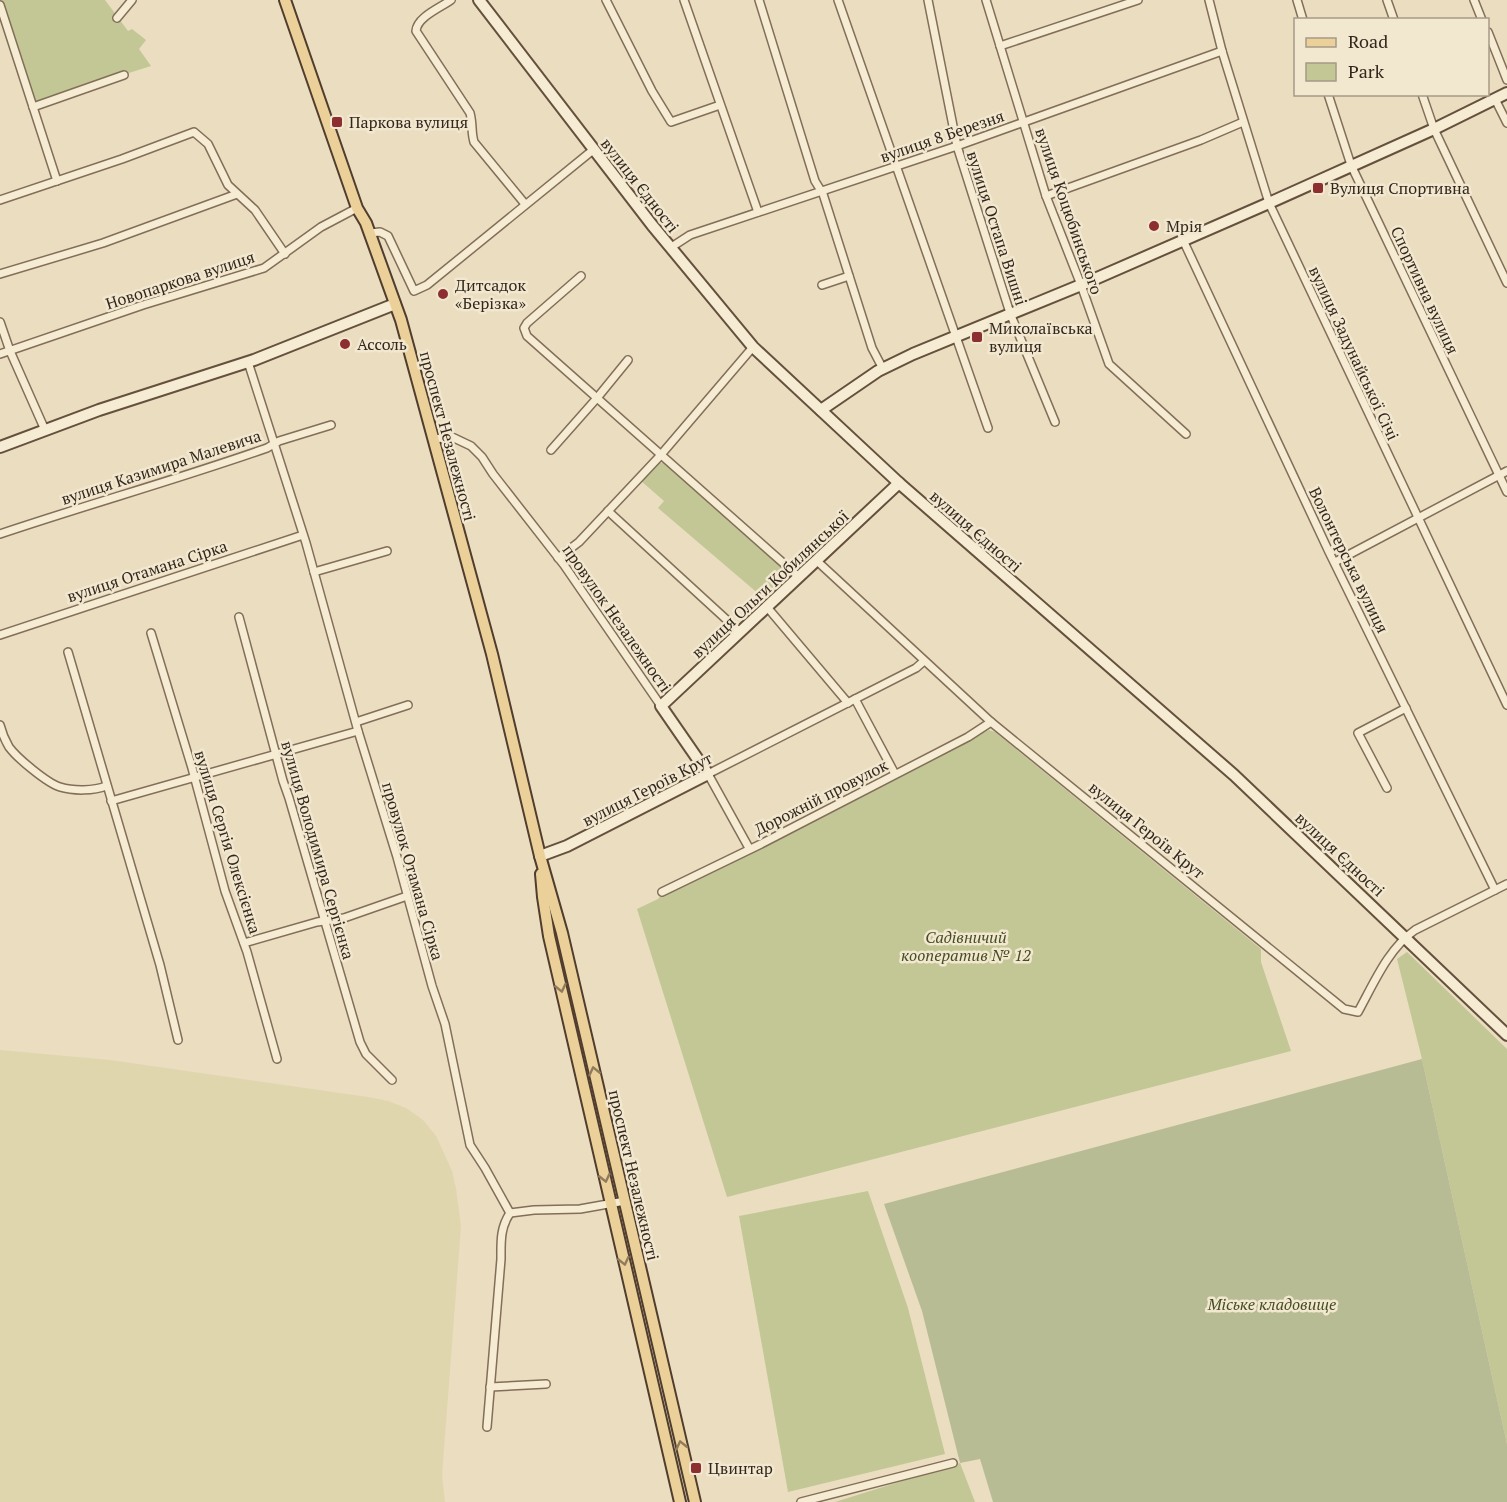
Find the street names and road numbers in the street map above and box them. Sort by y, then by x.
street label: вулиця 8 Березня [877,104,1007,168]
street label: вулиця Коцюбинського [1030,125,1108,297]
street label: вулиця Єдності [596,133,684,237]
street label: вулиця Остапа Вишні [962,148,1032,308]
street label: Спортивна вулиця [1386,223,1464,357]
street label: Новопаркова вулиця [103,246,257,314]
street label: вулиця Задунайської Січі [1304,262,1404,444]
street label: проспект Незалежності [415,349,481,523]
street label: вулиця Казимира Малевича [58,424,264,510]
street label: Волонтерська вулиця [1304,483,1394,637]
street label: вулиця Єдності [925,485,1027,577]
street label: вулиця Ольги Кобилянської [686,505,854,663]
street label: вулиця Отамана Сірка [64,535,230,607]
street label: провулок Незалежності [558,540,677,696]
street label: вулиця Володимира Сергієнка [276,738,360,962]
street label: вулиця Героїв Крут [578,747,716,831]
street label: вулиця Сергія Олексієнка [190,748,266,936]
street label: Дорожній провулок [750,754,892,840]
street label: вулиця Героїв Крут [1084,776,1210,884]
street label: провулок Отамана Сірка [377,779,449,963]
street label: вулиця Єдності [1290,807,1390,901]
street label: проспект Незалежності [604,1087,664,1263]

